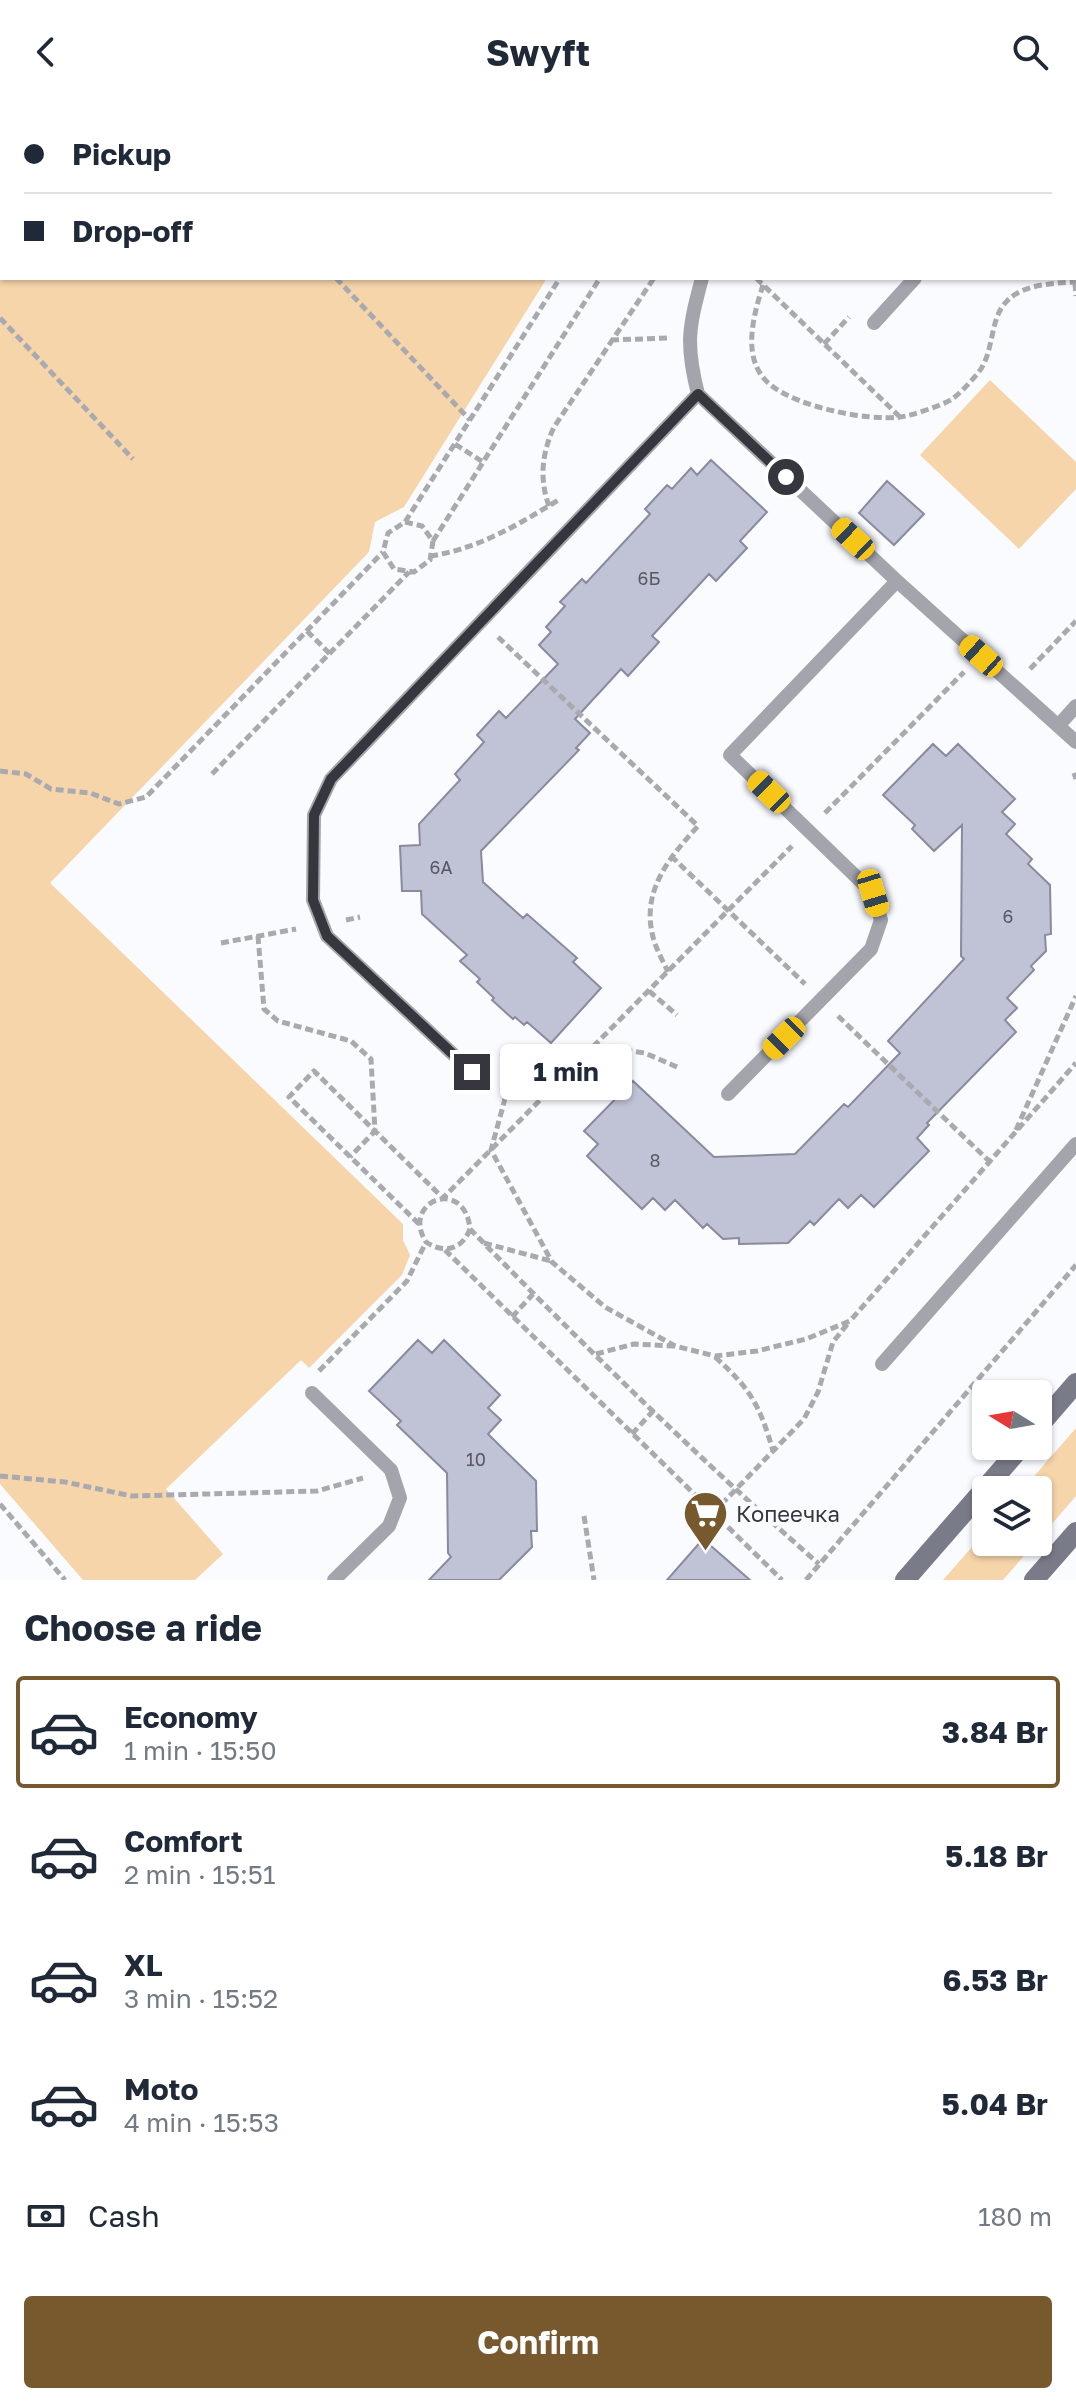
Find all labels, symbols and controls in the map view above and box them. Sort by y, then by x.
icon: back [24,30,68,74]
icon: search [1008,30,1052,74]
text: Swyft [486,31,590,74]
text: Pickup [72,136,171,172]
text: Drop-off [72,213,193,249]
route start [768,459,804,495]
car [827,514,879,564]
house number: 6Б [638,567,660,589]
car [955,631,1007,681]
car [743,767,795,817]
house number: 6А [430,856,452,878]
car [855,867,891,919]
house number: 6 [1003,905,1013,927]
car [759,1013,809,1063]
callout: 1 min [500,1044,632,1100]
route end [454,1054,490,1090]
text: 1 min [533,1056,599,1087]
house number: 8 [650,1149,660,1171]
north arrow [972,1380,1052,1460]
map controls [972,1380,1052,1556]
house number: 10 [466,1448,486,1470]
button: layers [972,1476,1052,1556]
supermarket icon: Копеечка [681,1489,729,1552]
place label: Копеечка [736,1500,840,1527]
text: Choose a ride [24,1606,262,1649]
icon: car [28,1696,100,1768]
text: Economy [124,1699,258,1735]
text: 3.84 Br [942,1714,1048,1750]
text: 1 min · 15:50 [124,1735,277,1766]
icon: car [28,1820,100,1892]
text: Comfort [124,1823,243,1859]
text: 5.18 Br [945,1838,1048,1874]
text: 2 min · 15:51 [124,1859,276,1890]
icon: car [28,1944,100,2016]
text: XL [124,1947,163,1983]
text: 6.53 Br [942,1962,1048,1998]
text: 3 min · 15:52 [124,1983,278,2014]
icon: car [28,2068,100,2140]
text: Moto [124,2071,199,2107]
text: 5.04 Br [942,2086,1048,2122]
text: 4 min · 15:53 [124,2107,279,2138]
icon: cash [24,2194,68,2238]
text: Cash [88,2198,160,2234]
text: 180 m [978,2201,1052,2232]
button: Confirm [24,2296,1052,2388]

